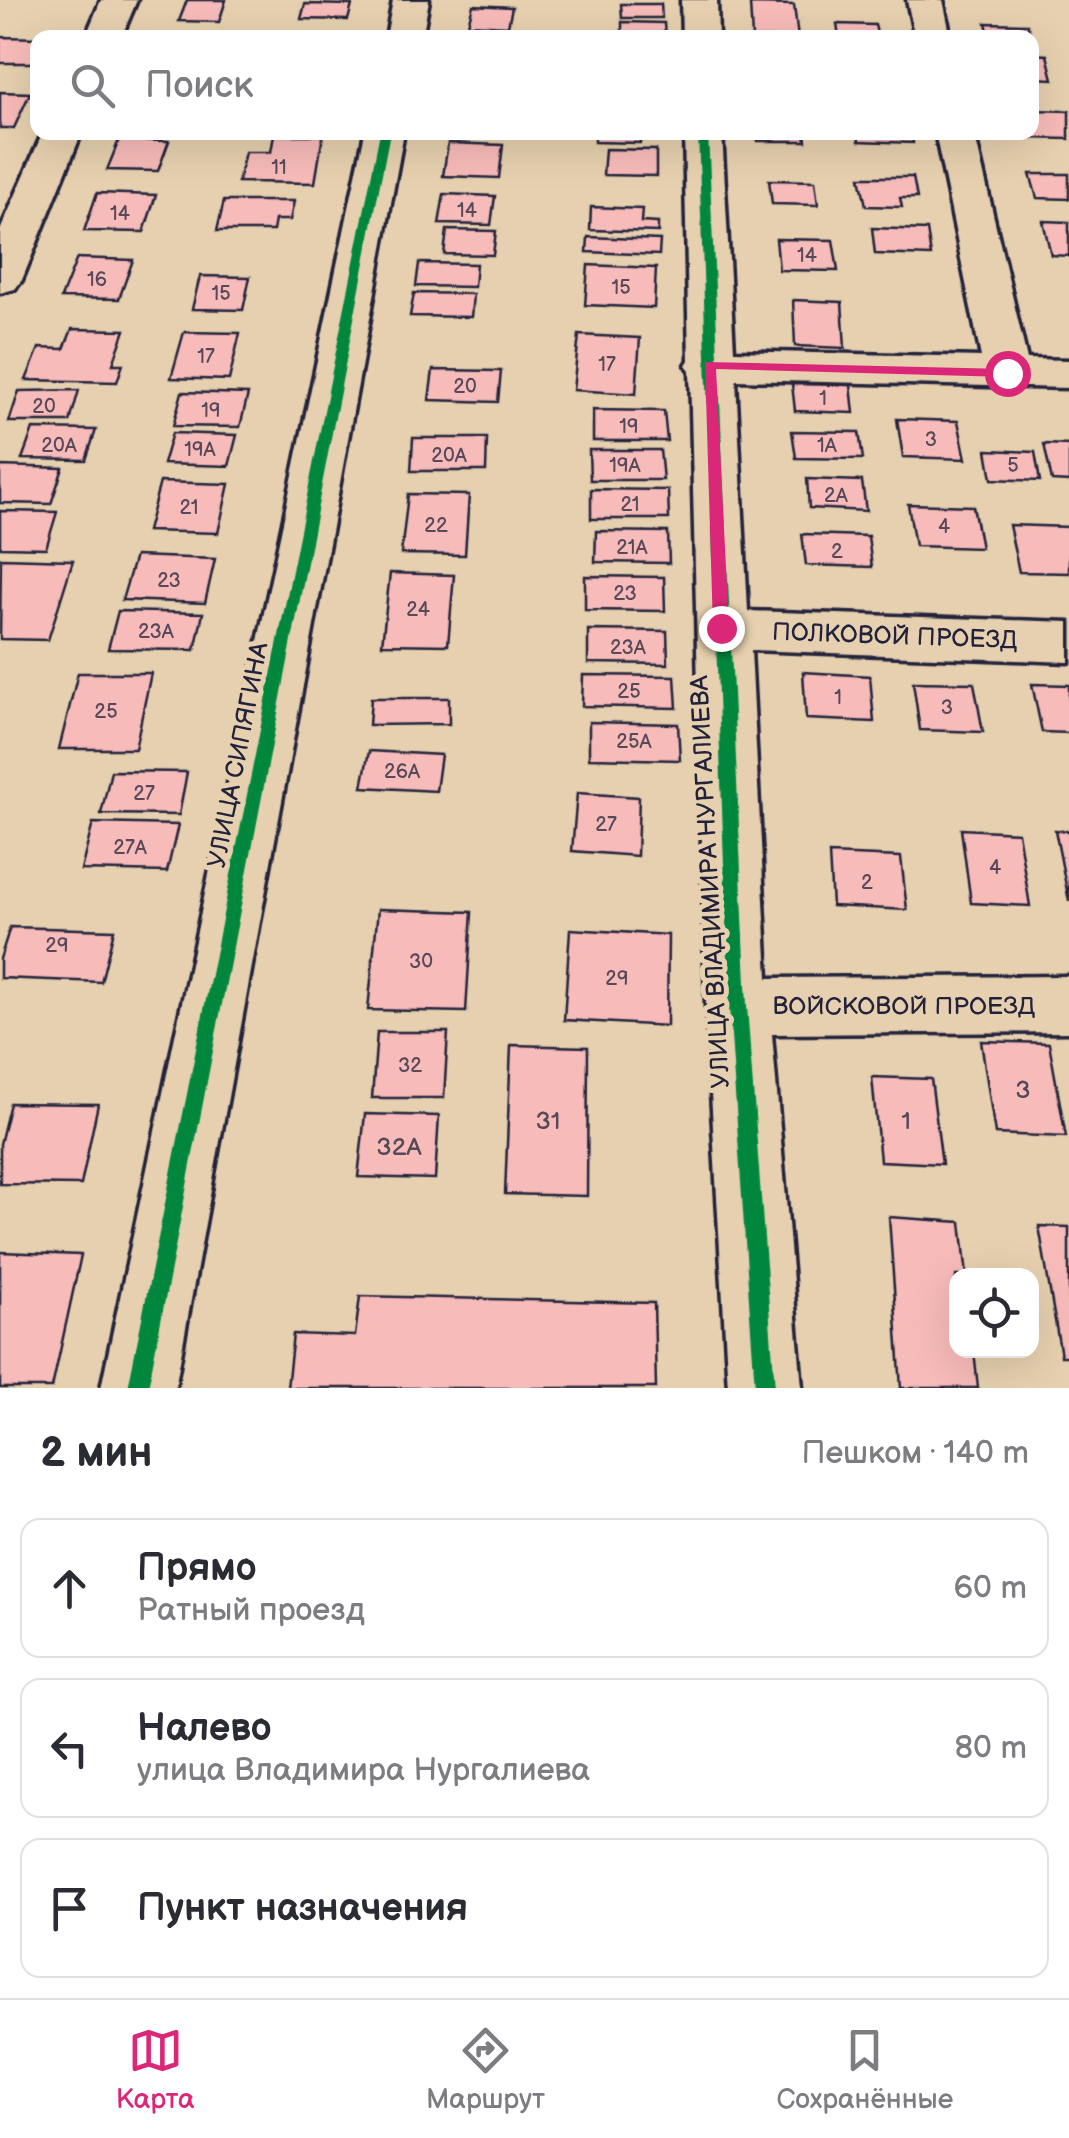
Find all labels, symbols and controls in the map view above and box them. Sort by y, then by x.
search box [30,30,1039,140]
icon: search [65,58,120,113]
text: Поиск [145,63,253,108]
house number: 11 [271,156,287,180]
house number: 14 [457,199,477,223]
house number: 14 [110,202,130,226]
house number: 14 [797,244,817,268]
house number: 16 [87,268,107,292]
house number: 15 [611,276,631,300]
house number: 15 [211,282,231,306]
house number: 17 [197,345,215,369]
route start [985,351,1031,397]
house number: 17 [598,353,616,377]
house number: 20 [453,375,477,399]
house number: 1 [819,387,827,411]
house number: 20 [32,395,56,419]
house number: 19 [201,399,221,423]
house number: 19 [619,415,639,439]
house number: 3 [925,428,937,452]
house number: 20А [41,434,78,458]
house number: 1А [817,434,838,458]
house number: 19А [184,438,217,462]
house number: 20А [431,444,468,468]
house number: 19А [609,454,642,478]
house number: 5 [1007,454,1019,478]
house number: 2А [824,484,849,508]
house number: 21 [620,493,640,517]
house number: 21 [179,496,199,520]
house number: 22 [424,514,448,538]
house number: 4 [938,515,950,539]
house number: 21А [616,536,649,560]
house number: 2 [831,540,843,564]
house number: 23 [157,569,181,593]
house number: 23 [613,582,637,606]
house number: 24 [406,598,430,622]
route end [699,606,745,652]
street label: ПОЛКОВОЙ ПРОЕЗД [772,617,1018,656]
house number: 23А [138,620,175,644]
house number: 23А [610,636,647,660]
street label: УЛИЦА СИПЯГИНА [201,639,276,871]
street label: УЛИЦА ВЛАДИМИРА НУРГАЛИЕВА [684,674,737,1089]
house number: 25 [617,680,641,704]
house number: 1 [834,686,842,710]
house number: 3 [941,696,953,720]
house number: 25 [94,700,118,724]
house number: 25А [616,730,653,754]
house number: 26А [384,760,421,784]
house number: 27 [133,782,155,806]
house number: 27 [595,813,617,837]
house number: 27А [113,836,148,860]
house number: 4 [989,856,1001,880]
house number: 2 [861,871,873,895]
house number: 29 [45,934,69,958]
house number: 30 [409,950,433,974]
house number: 29 [605,967,629,991]
street label: ВОЙСКОВОЙ ПРОЕЗД [772,991,1036,1022]
house number: 32 [398,1054,422,1078]
house number: 3 [1015,1075,1031,1106]
house number: 31 [535,1106,561,1137]
house number: 1 [901,1106,911,1137]
house number: 32А [376,1132,422,1163]
map controls [949,1268,1039,1358]
button: locate [949,1268,1039,1358]
text: 2 мин [40,1428,152,1479]
text: Пешком · 140 m [802,1434,1029,1473]
text: Прямо [137,1546,256,1591]
icon: ahead [42,1561,97,1616]
text: 60 m [954,1569,1027,1608]
text: Ратный проезд [137,1591,365,1630]
text: Налево [137,1706,272,1751]
icon: left [42,1721,97,1776]
text: 80 m [954,1729,1027,1768]
text: улица Владимира Нургалиева [137,1751,590,1790]
icon: arrive [42,1881,97,1936]
text: Пункт назначения [137,1886,468,1931]
tab: Карта [116,2023,195,2116]
tab: Маршрут [426,2023,545,2116]
tab: Сохранённые [776,2023,953,2116]

